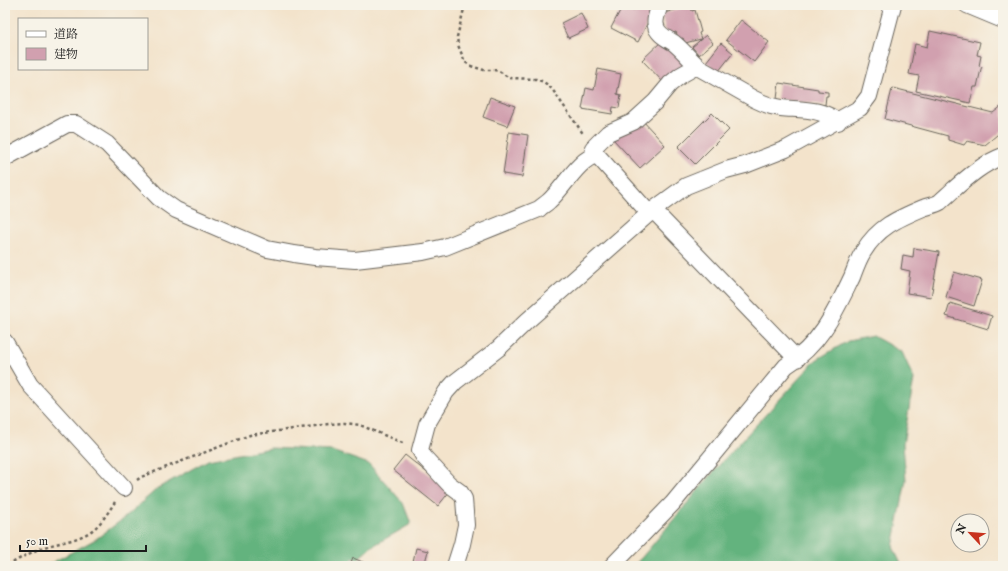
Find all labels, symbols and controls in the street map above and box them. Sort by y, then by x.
legend [18,18,148,70]
text: 道路 [54,27,78,42]
text: 建物 [54,47,78,62]
north arrow [950,513,990,553]
text: N [953,521,970,537]
scale bar [20,527,146,553]
text: 50 m [26,534,48,549]

